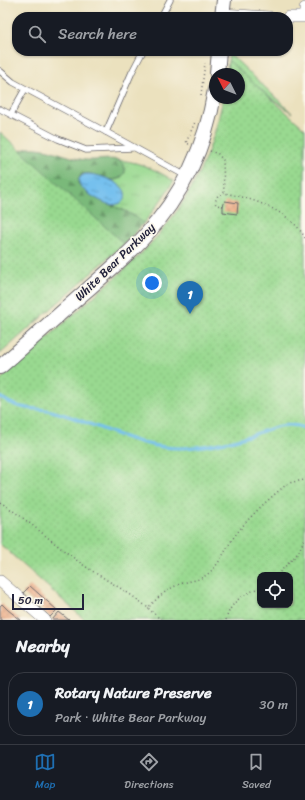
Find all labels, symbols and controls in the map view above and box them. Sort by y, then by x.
search box [12,12,293,56]
text: Search here [58,21,137,47]
icon: search [26,23,48,45]
north arrow [209,68,245,104]
street label: White Bear Parkway [69,217,161,307]
your location [142,273,162,293]
pin: 1 [177,281,203,314]
map controls [257,572,293,608]
button: locate [257,572,293,608]
text: 50 m [18,591,43,610]
scale bar [12,592,84,611]
text: Nearby [16,631,70,661]
text: Rotary Nature Preserve [55,680,212,706]
text: 1 [27,693,33,716]
text: 30 m [259,693,288,716]
text: Park · White Bear Parkway [55,706,206,729]
tab: Map [34,751,56,794]
tab: Directions [124,751,174,794]
tab: Saved [242,751,271,794]

